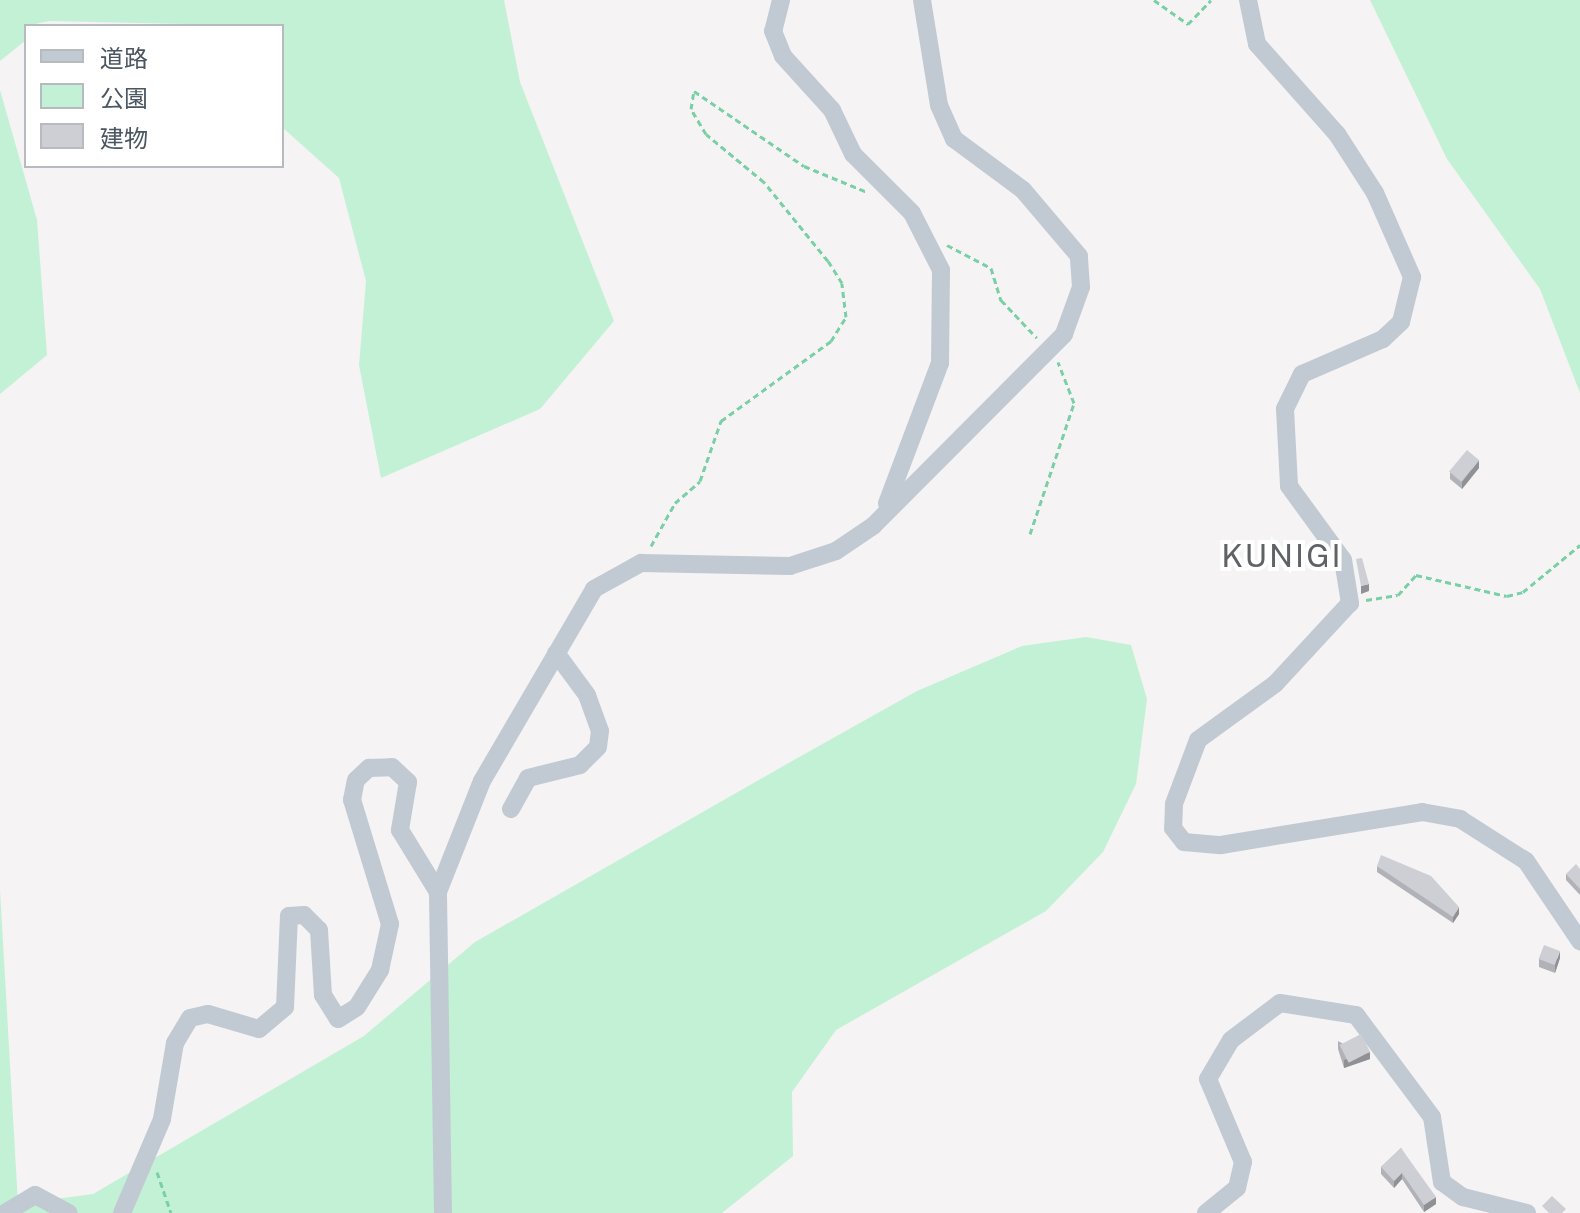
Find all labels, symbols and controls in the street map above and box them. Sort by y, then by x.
legend [24,24,284,168]
text: 道路 [100,44,148,72]
text: 公園 [100,84,148,112]
text: 建物 [100,124,148,152]
district label: KUNIGI [1221,537,1343,575]

